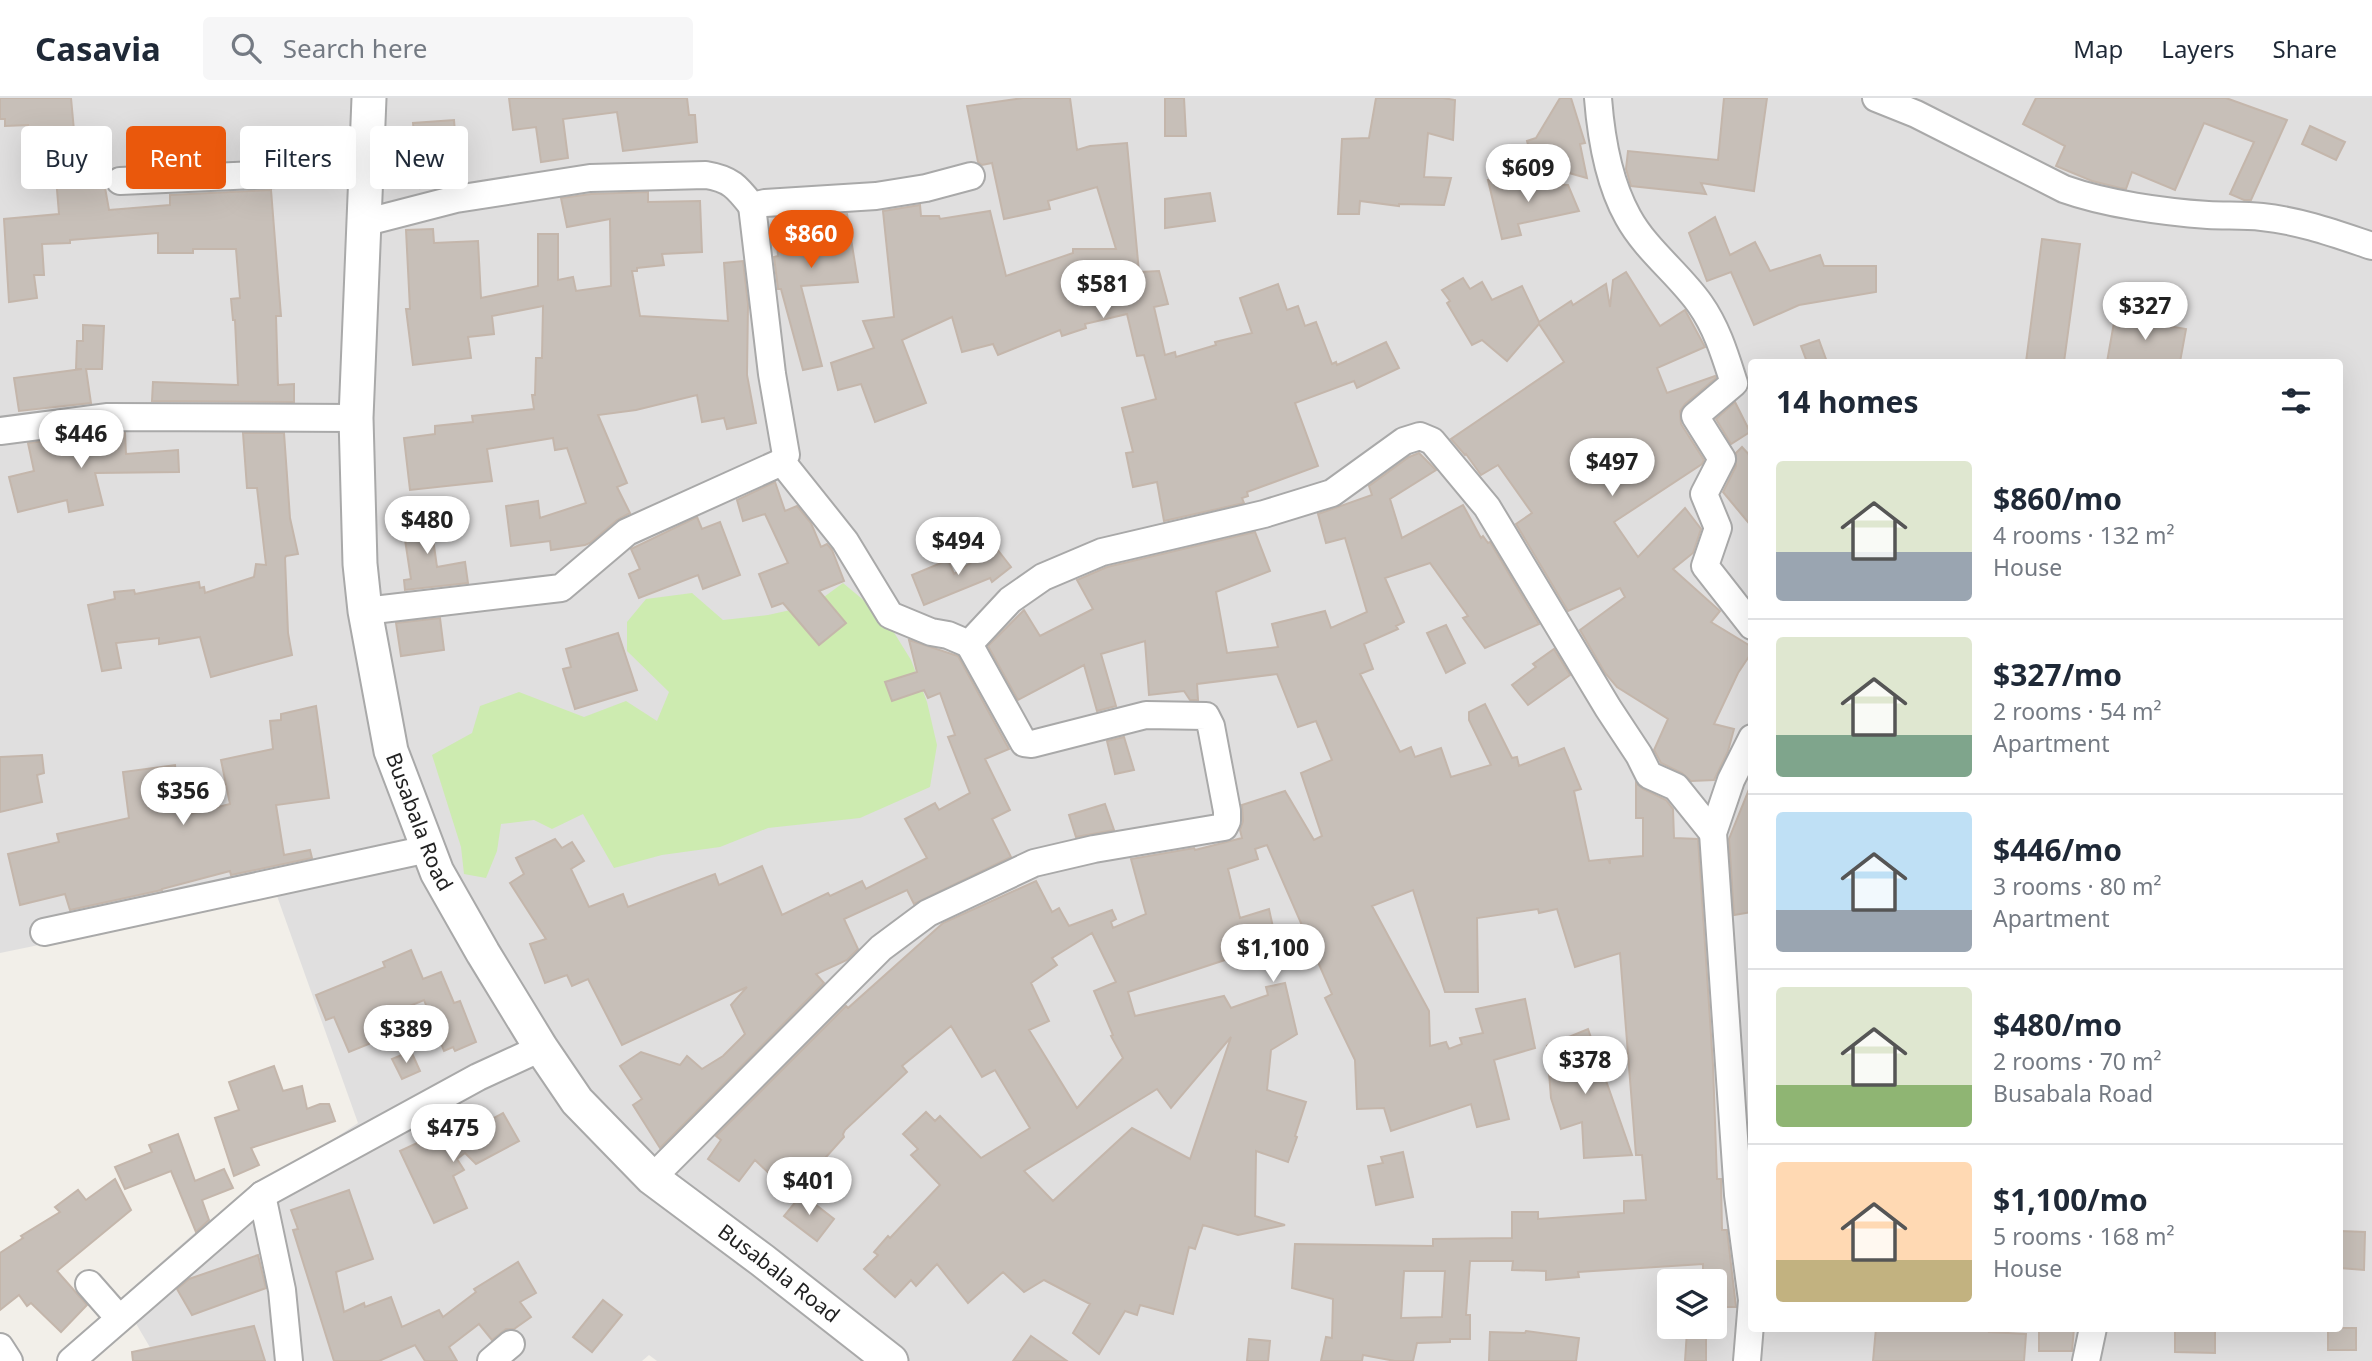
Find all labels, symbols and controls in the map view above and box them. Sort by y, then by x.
search box [203,17,693,80]
text: Casavia [35,26,161,71]
icon: search [227,29,265,67]
text: Search here [283,30,427,66]
text: Map [2073,32,2123,65]
text: Layers [2161,32,2235,65]
text: Share [2273,32,2337,65]
chip: Buy [21,126,112,189]
chip: Rent [126,126,226,189]
chip: Filters [240,126,356,189]
chip: New [370,126,468,189]
pin: $609 [1487,144,1569,204]
text: $609 [1502,151,1554,183]
pin: $860 [770,211,852,270]
text: $860 [785,217,837,249]
pin: $581 [1062,260,1144,320]
text: $581 [1077,267,1129,299]
pin: $327 [2104,282,2186,342]
text: $327 [2119,289,2171,321]
text: 14 homes [1776,381,1919,422]
icon: filters [2277,382,2315,420]
pin: $446 [40,410,122,470]
text: $446 [55,417,107,449]
pin: $497 [1571,438,1653,498]
text: $497 [1586,445,1638,477]
text: $860/mo [1993,478,2122,519]
icon: home [1832,489,1916,573]
pin: $480 [386,496,468,556]
text: $480 [401,503,453,535]
pin: $494 [917,518,999,577]
text: 4 rooms · 132 m² [1993,519,2175,551]
text: $494 [932,524,984,556]
text: House [1993,551,2062,583]
text: $327/mo [1993,654,2122,695]
icon: home [1832,665,1916,749]
text: 2 rooms · 54 m² [1993,695,2162,727]
text: Apartment [1993,727,2110,759]
street label: Busabala Road [380,748,460,896]
pin: $356 [142,768,224,827]
text: $356 [157,774,209,806]
text: $446/mo [1993,829,2122,870]
icon: home [1832,840,1916,924]
text: 3 rooms · 80 m² [1993,870,2162,902]
text: Apartment [1993,902,2110,934]
pin: $1,100 [1216,924,1330,984]
text: $1,100 [1237,931,1309,963]
text: $480/mo [1993,1004,2122,1045]
pin: $389 [365,1006,447,1065]
text: $389 [380,1012,432,1044]
icon: home [1832,1015,1916,1099]
pin: $378 [1544,1037,1626,1096]
text: $378 [1559,1043,1611,1075]
text: 2 rooms · 70 m² [1993,1045,2162,1077]
text: Busabala Road [1993,1077,2153,1109]
pin: $475 [412,1104,494,1164]
text: $475 [427,1111,479,1143]
pin: $401 [768,1158,850,1217]
text: $401 [783,1164,835,1196]
text: $1,100/mo [1993,1179,2148,1220]
icon: home [1832,1190,1916,1274]
street label: Busabala Road [713,1217,846,1329]
text: 5 rooms · 168 m² [1993,1220,2175,1252]
text: House [1993,1252,2062,1284]
map controls [1657,1269,1727,1339]
button: layers [1657,1269,1727,1339]

